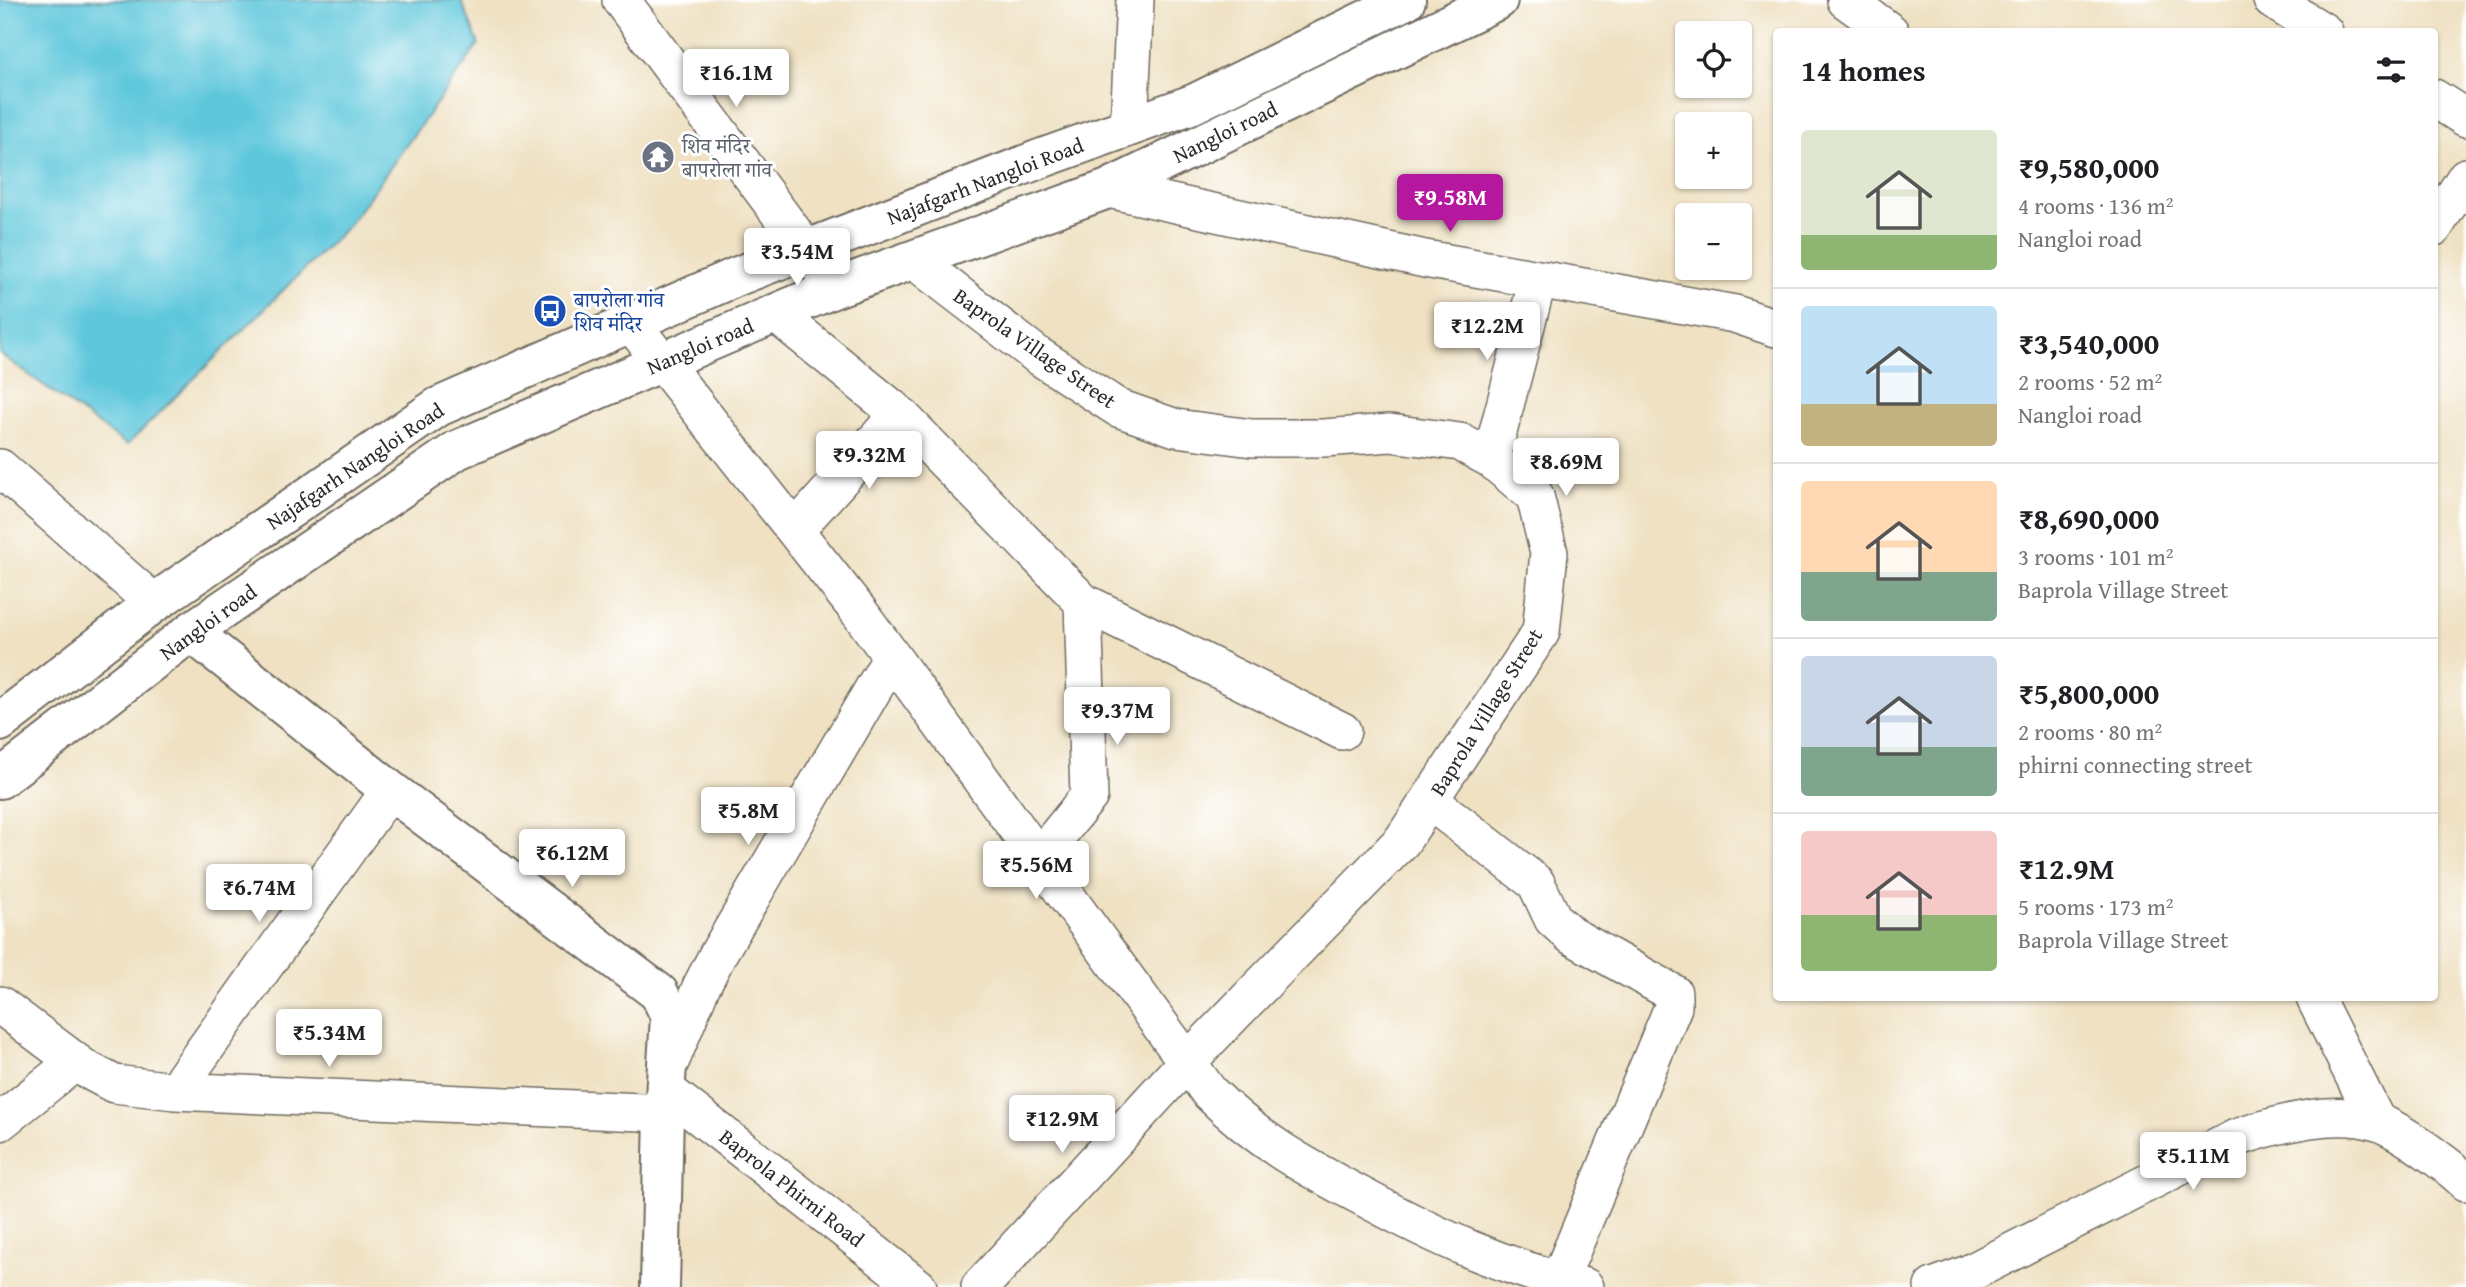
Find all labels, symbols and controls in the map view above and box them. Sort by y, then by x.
map controls [1675,21,1752,280]
button: locate [1675,21,1752,98]
text: 14 homes [1801,48,1926,92]
pin: ₹16.1M [679,50,793,109]
icon: filters [2372,51,2410,89]
text: ₹16.1M [699,55,773,88]
street label: Nangloi road [1167,93,1283,171]
button: + [1675,112,1752,189]
street label: Najafgarh Nangloi Road [882,129,1089,233]
place label: शिव मंदिर बापरोला गांव [681,130,773,185]
temple icon: शिव मंदिर बापरोला गांव [639,138,677,176]
text: ₹9,580,000 [2018,145,2159,189]
icon: home [1857,158,1941,242]
pin: ₹9.58M [1393,174,1507,234]
text: ₹9.58M [1413,180,1487,213]
text: 4 rooms · 136 m² [2018,189,2173,222]
button: − [1675,203,1752,280]
text: Nangloi road [2018,222,2142,255]
pin: ₹3.54M [740,229,854,288]
text: ₹3.54M [760,234,834,267]
street label: Baprola Village Street [947,280,1123,416]
place label: बापरोला गांव शिव मंदिर [573,284,665,339]
bus stop icon: बापरोला गांव शिव मंदिर [531,292,569,330]
pin: ₹12.2M [1430,302,1544,362]
text: ₹12.2M [1450,308,1524,341]
street label: Nangloi road [642,309,759,382]
text: ₹3,540,000 [2018,321,2159,365]
icon: home [1857,334,1941,418]
text: 2 rooms · 52 m² [2018,365,2162,398]
street label: Najafgarh Nangloi Road [260,394,451,537]
text: Nangloi road [2018,398,2142,431]
pin: ₹9.32M [812,432,926,491]
text: ₹9.32M [832,437,906,470]
pin: ₹8.69M [1509,438,1623,498]
text: ₹8.69M [1529,444,1603,477]
text: ₹8,690,000 [2018,496,2159,540]
icon: home [1857,509,1941,593]
text: 3 rooms · 101 m² [2018,540,2173,573]
text: Baprola Village Street [2018,573,2228,606]
street label: Nangloi road [153,576,264,668]
street label: Baprola Village Street [1422,622,1550,802]
text: ₹5,800,000 [2018,671,2159,715]
icon: home [1857,684,1941,768]
pin: ₹9.37M [1060,688,1174,747]
text: ₹9.37M [1080,693,1154,726]
text: 2 rooms · 80 m² [2018,715,2162,748]
text: phirni connecting street [2018,748,2253,781]
pin: ₹5.8M [699,788,797,847]
text: ₹5.8M [717,793,779,826]
pin: ₹6.12M [515,830,629,889]
text: ₹6.12M [535,835,609,868]
pin: ₹5.56M [979,842,1093,901]
text: ₹12.9M [2018,846,2114,890]
text: ₹5.56M [999,847,1073,880]
icon: home [1857,859,1941,943]
pin: ₹6.74M [202,864,316,924]
text: ₹6.74M [222,870,296,903]
text: 5 rooms · 173 m² [2018,890,2173,923]
text: Baprola Village Street [2018,923,2228,956]
pin: ₹5.34M [272,1010,386,1069]
text: ₹5.34M [292,1015,366,1048]
pin: ₹12.9M [1005,1096,1119,1155]
text: ₹12.9M [1025,1101,1099,1134]
street label: Baprola Phirni Road [713,1121,872,1255]
pin: ₹5.11M [2136,1132,2250,1192]
text: ₹5.11M [2156,1138,2230,1171]

